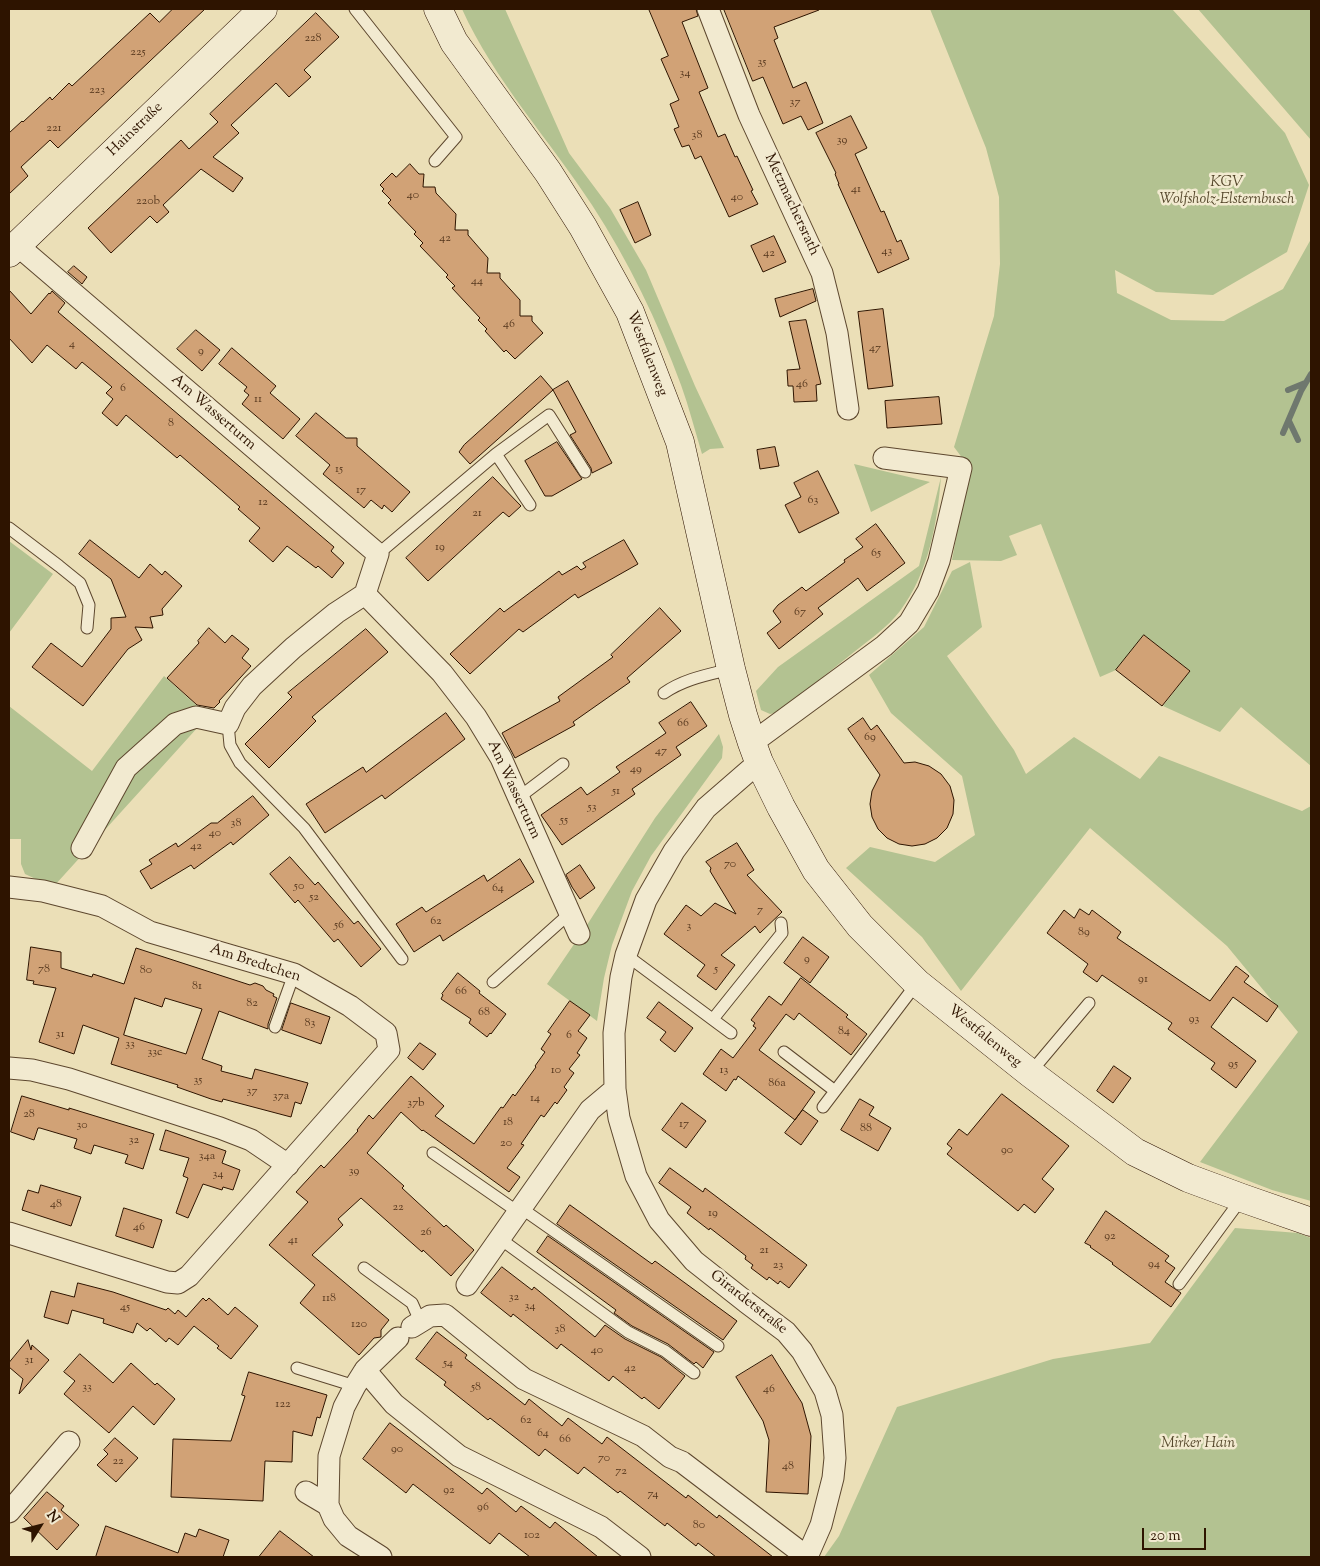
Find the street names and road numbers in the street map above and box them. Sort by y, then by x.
street label: Hainstraße [104,99,168,161]
street label: Metzmachersrath [759,151,823,259]
street label: Westfalenweg [621,309,671,399]
street label: Am Wasserturm [167,371,259,455]
street label: Am Wasserturm [482,738,544,842]
street label: Am Bredtchen [207,941,303,987]
street label: Westfalenweg [943,1002,1025,1072]
street label: Girardetstraße [706,1267,790,1339]

